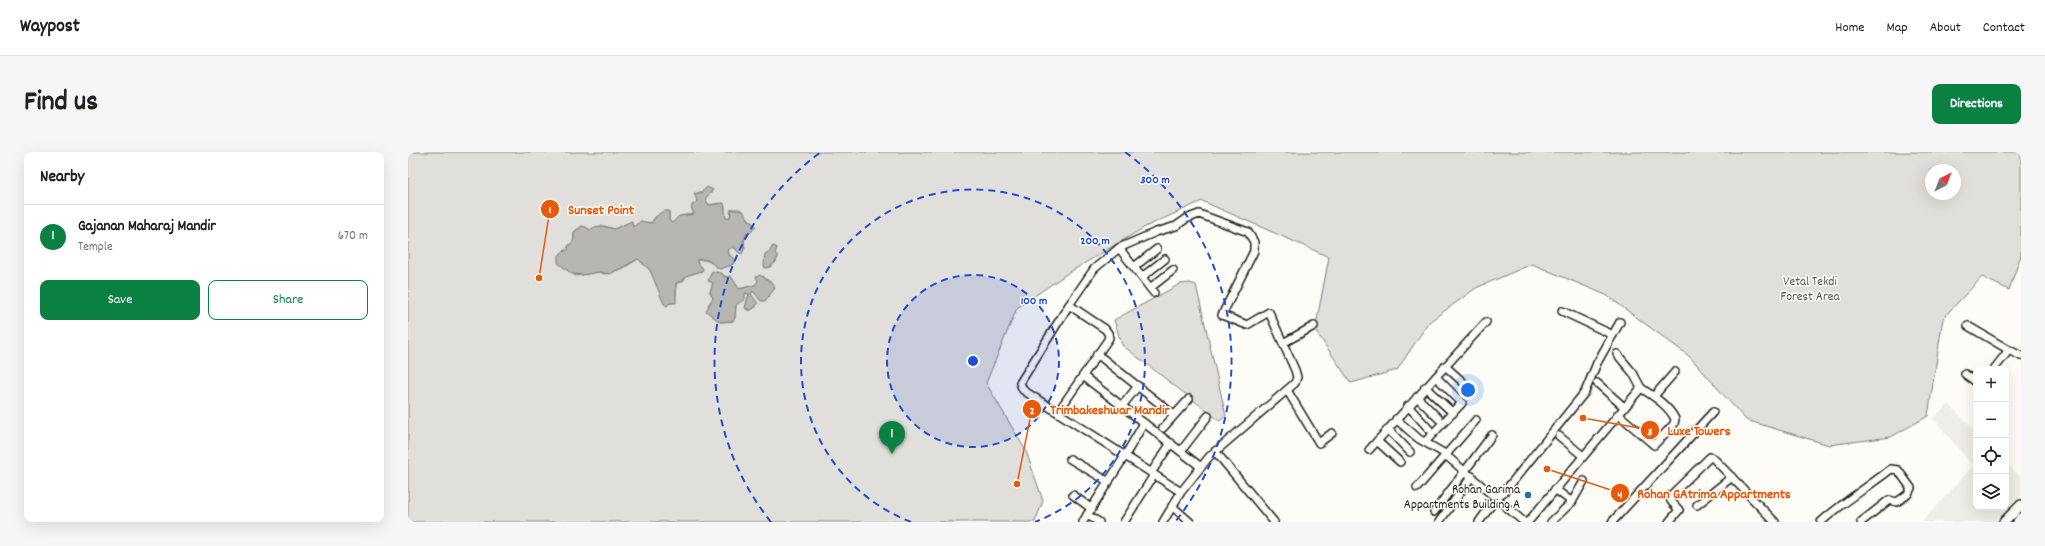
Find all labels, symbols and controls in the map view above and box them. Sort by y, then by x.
text: Waypost [20,14,80,41]
text: Home [1835,18,1864,38]
text: Map [1886,18,1908,38]
text: About [1930,18,1961,38]
text: Contact [1983,18,2025,38]
text: Find us [24,84,98,124]
button: Directions [1932,84,2021,124]
north arrow [1925,164,1961,200]
text: Nearby [40,166,84,190]
text: 300 m [1140,172,1170,189]
callout: Sunset Point [540,196,642,222]
text: Sunset Point [568,201,635,221]
text: 1 [549,202,552,219]
text: Gajanan Maharaj Mandir [78,216,216,238]
text: 1 [52,227,54,246]
text: 670 m [338,227,368,246]
text: 200 m [1080,233,1110,250]
text: Temple [78,238,113,257]
park label: Vetal Tekdi Forest Area [1780,273,1840,307]
button: Save [40,280,200,320]
button: Share [208,280,368,320]
text: 100 m [1021,293,1047,310]
centre of rings [966,354,980,368]
map controls [1973,366,2009,510]
button: + [1973,366,2009,402]
your location [1458,380,1478,400]
callout: Trimbakeshwar Mandir [1022,396,1178,422]
text: Trimbakeshwar Mandir [1050,401,1170,421]
button: − [1973,402,2009,438]
text: 2 [1029,403,1035,420]
callout: Luxe Towers [1640,417,1739,443]
pin: 1 [879,421,905,454]
text: Luxe Towers [1667,422,1731,442]
text: 3 [1647,424,1653,441]
button: locate [1973,438,2009,474]
button: layers [1973,474,2009,510]
callout: Rohan GAtrima Appartments [1610,480,1799,506]
place label: Rohan Garima Appartments Building A [1404,481,1521,515]
text: Rohan GAtrima Appartments [1637,485,1791,505]
text: 4 [1618,487,1623,504]
marker: Rohan Garima Appartments Building A [1523,490,1533,500]

